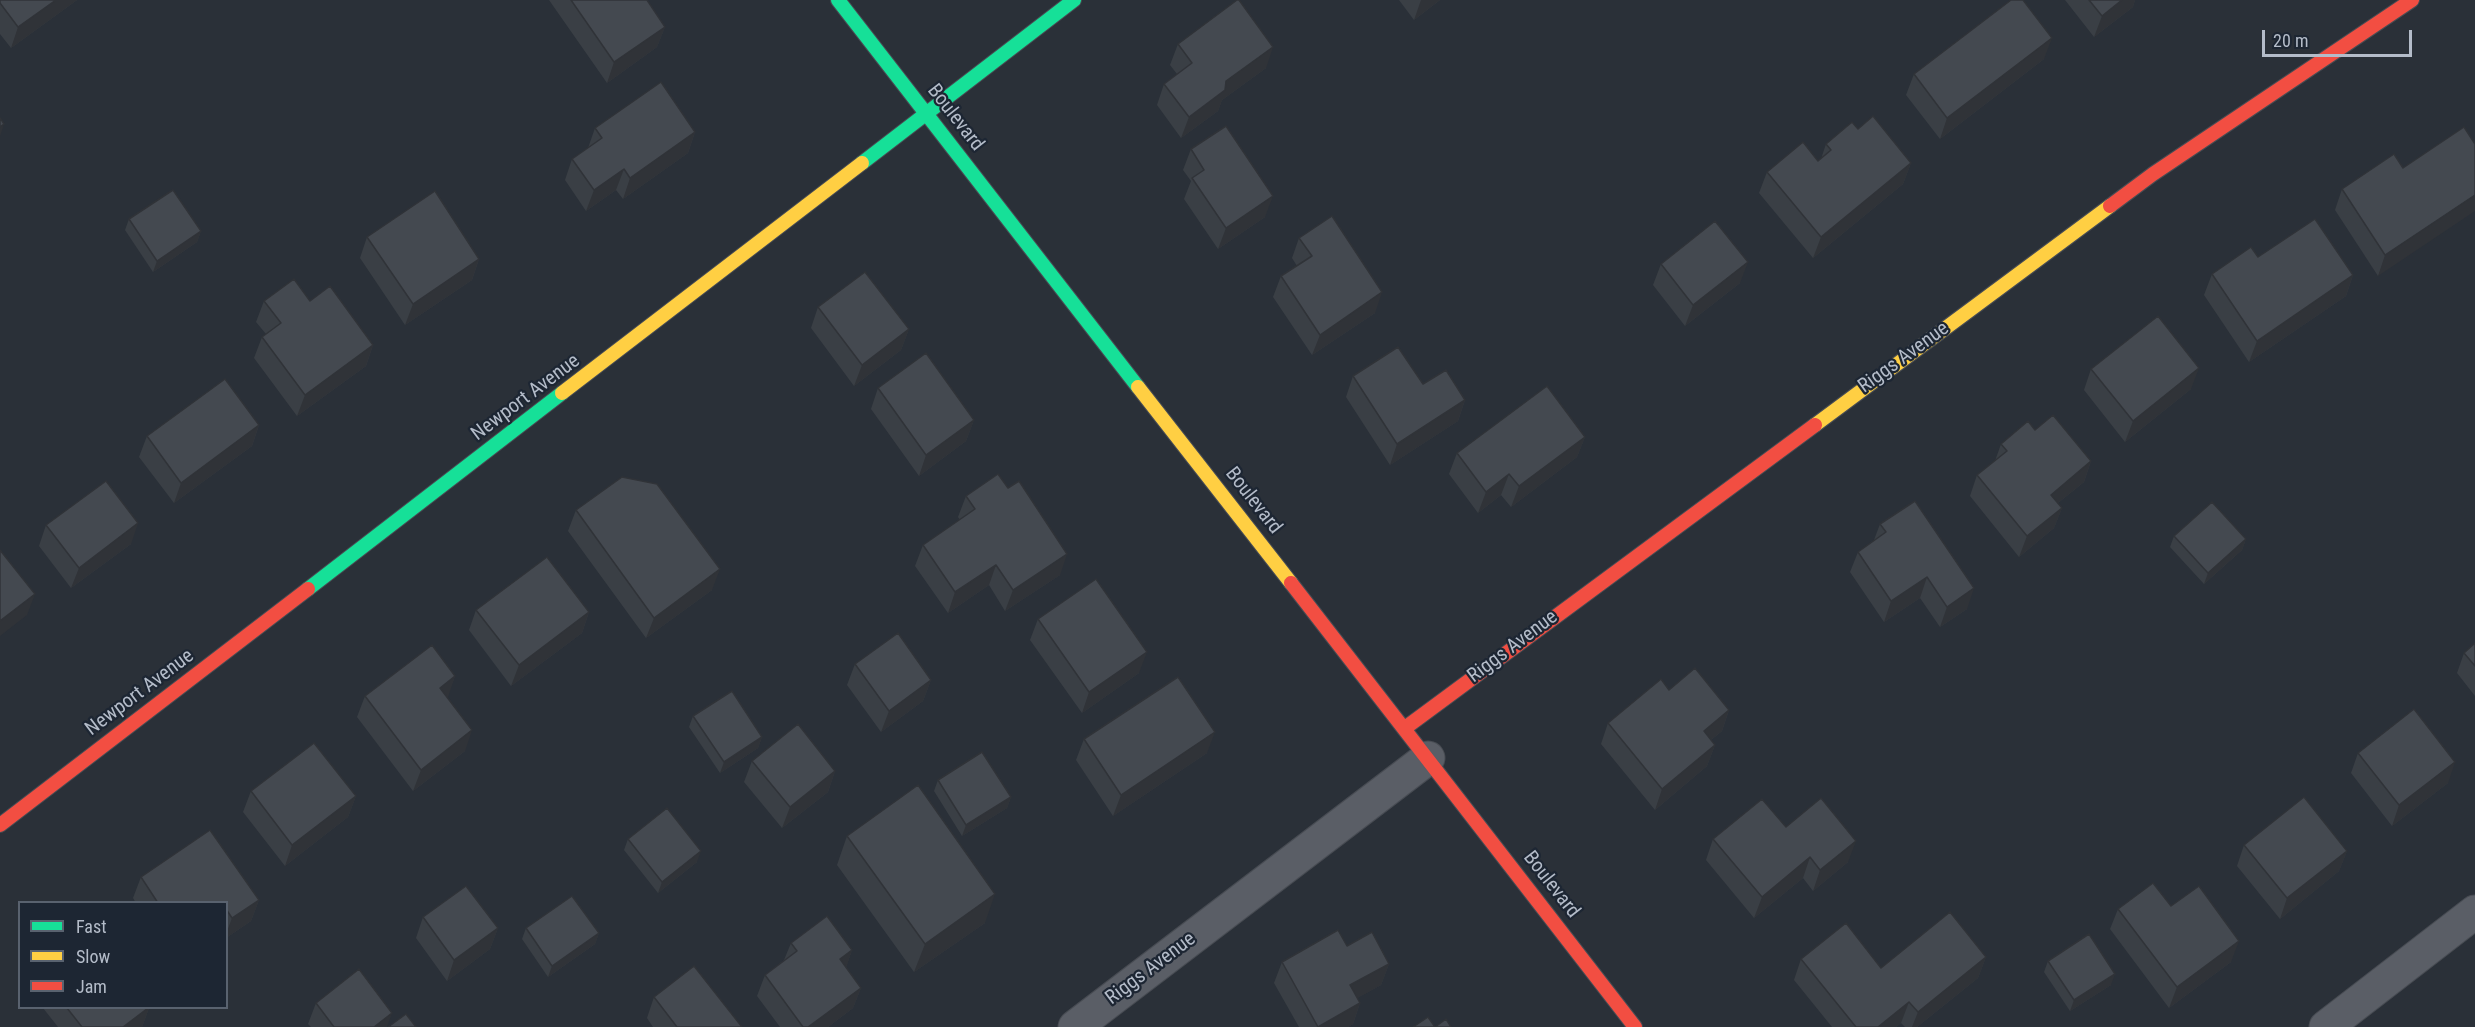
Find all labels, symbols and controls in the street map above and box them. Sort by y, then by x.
scale bar [2265,18,2415,56]
text: 20 m [2273,30,2308,51]
street label: Boulevard [921,80,989,156]
street label: Riggs Avenue [1854,317,1954,399]
street label: Newport Avenue [467,349,585,447]
street label: Boulevard [1219,463,1287,539]
street label: Riggs Avenue [1463,605,1563,689]
street label: Newport Avenue [81,644,199,742]
street label: Boulevard [1517,847,1585,923]
legend [18,901,228,1009]
text: Fast [76,916,107,937]
street label: Riggs Avenue [1101,927,1201,1011]
text: Slow [76,946,110,967]
text: Jam [76,976,107,997]

